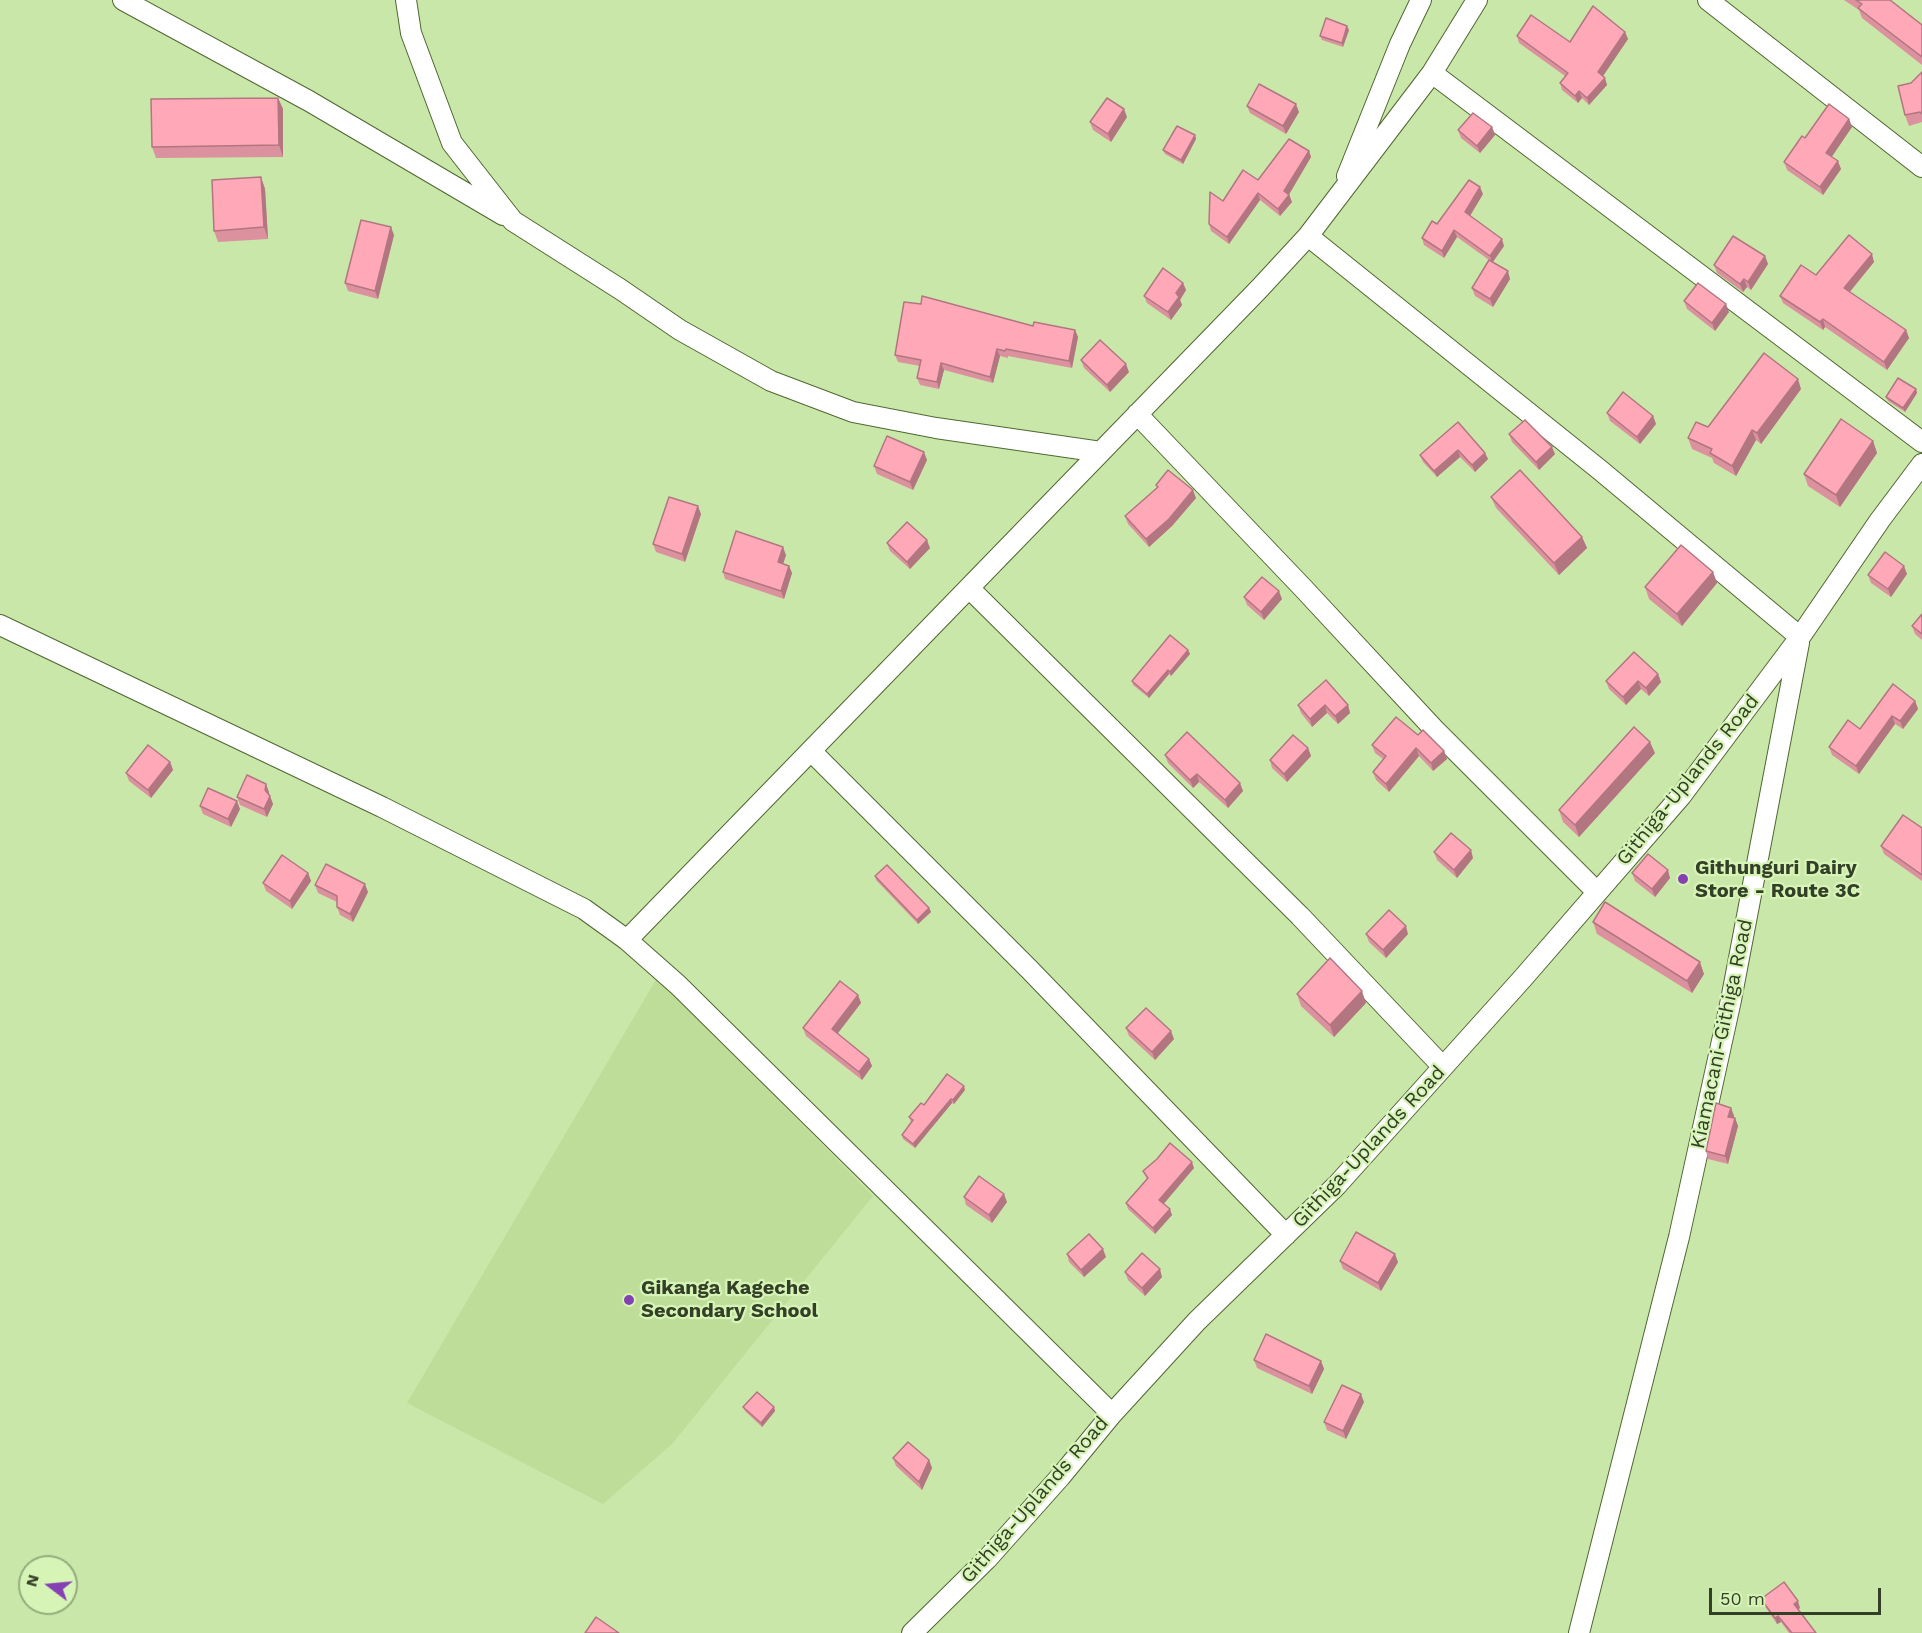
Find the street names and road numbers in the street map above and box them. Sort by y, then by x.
street label: Githiga-Uplands Road [1612,690,1764,870]
street label: Kiamacani-Githiga Road [1686,917,1758,1151]
street label: Githiga-Uplands Road [1288,1061,1450,1233]
street label: Githiga-Uplands Road [956,1412,1114,1588]

